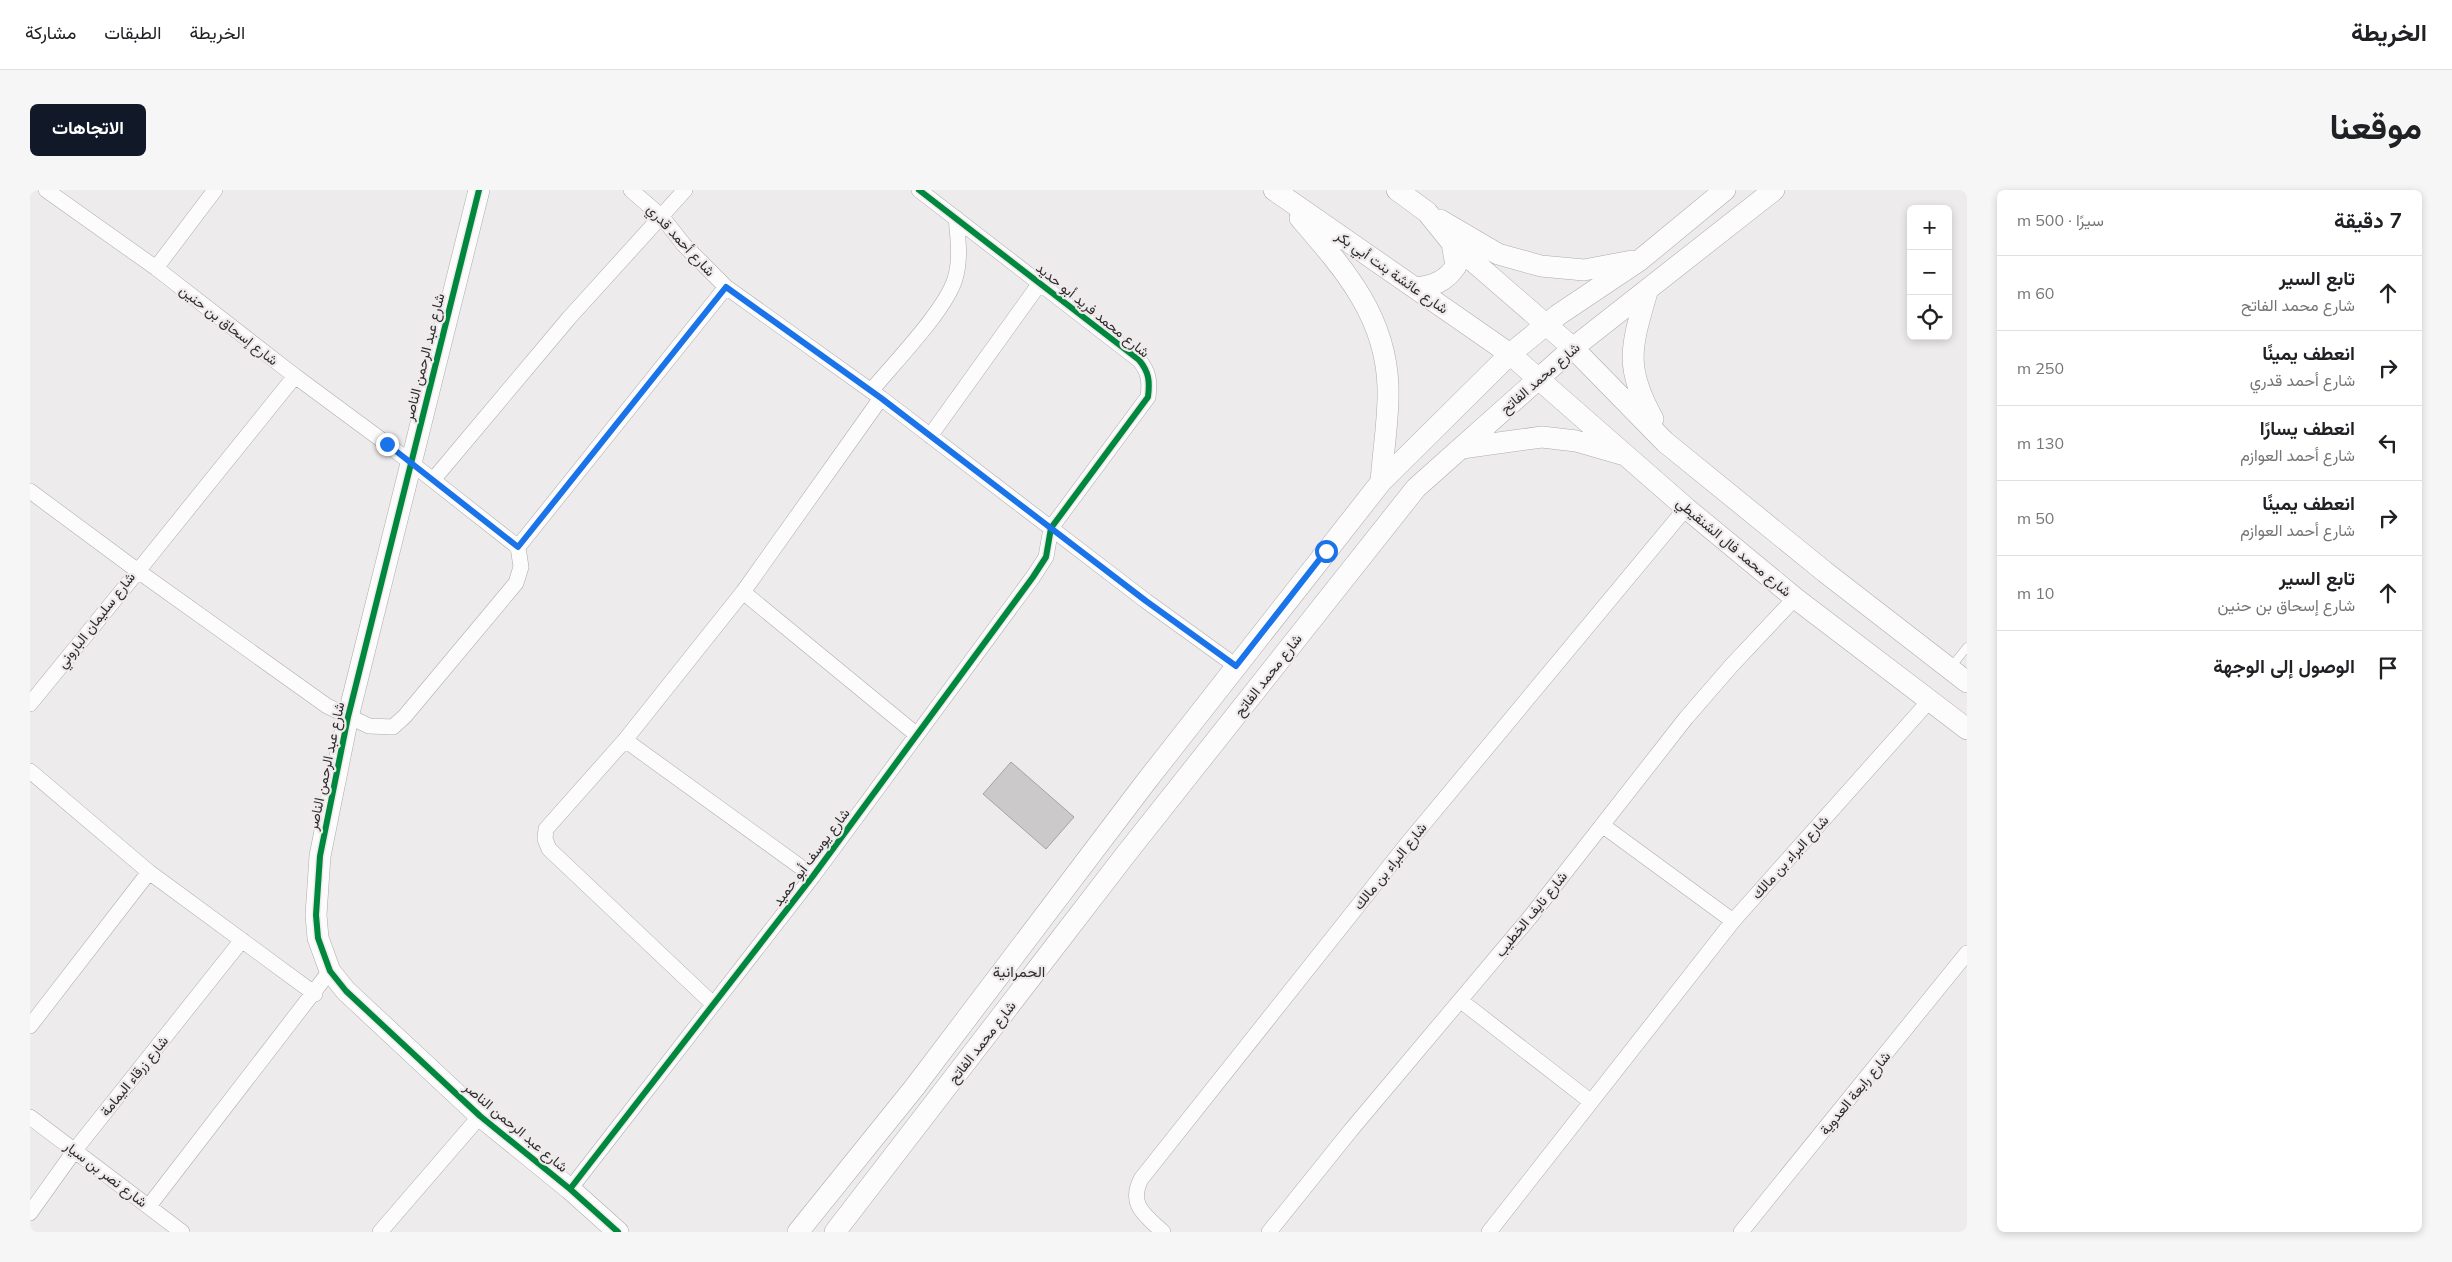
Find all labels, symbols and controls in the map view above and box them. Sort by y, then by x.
text: الخريطة [2351,17,2427,47]
text: مشاركة [25,21,76,44]
text: الطبقات [104,21,161,44]
text: الخريطة [189,21,245,44]
button: الاتجاهات [30,104,146,156]
text: موقعنا [2329,104,2422,148]
street label: شارع أحمد قدري [641,200,719,282]
map controls [1907,205,1952,340]
button: + [1907,205,1952,250]
text: 7 دقيقة [2334,207,2402,233]
text: سيرًا · 500 m [2017,210,2104,230]
street label: شارع عائشة بنت أبي بكر [1330,226,1452,320]
button: − [1907,250,1952,295]
street label: شارع محمد فريد أبو حديد [1031,259,1153,363]
text: تابع السير [2279,266,2355,290]
icon: ahead [2374,279,2402,307]
street label: شارع إسحاق بن حنين [175,281,282,371]
text: 60 m [2017,283,2054,303]
street label: شارع عبد الرحمن الناصر [399,291,450,424]
button: locate [1907,295,1952,340]
text: شارع محمد الفاتح [2241,295,2355,315]
street label: شارع محمد الفاتح [1496,338,1585,419]
text: انعطف يمينًا [2262,341,2355,365]
icon: right [2374,354,2402,382]
text: 250 m [2017,358,2064,378]
text: شارع أحمد قدري [2250,370,2355,390]
text: انعطف يسارًا [2260,416,2355,440]
icon: left [2374,429,2402,457]
route end [376,433,399,456]
text: 130 m [2017,433,2064,453]
text: شارع أحمد العوازم [2240,445,2355,465]
text: انعطف يمينًا [2262,491,2355,515]
street label: شارع محمد فال الشنقيطي [1671,493,1795,603]
icon: right [2374,504,2402,532]
text: 50 m [2017,508,2054,528]
text: شارع أحمد العوازم [2240,520,2355,540]
route start [1315,540,1338,563]
text: تابع السير [2279,566,2355,590]
street label: شارع سليمان الباروني [53,568,141,673]
icon: ahead [2374,579,2402,607]
text: 10 m [2017,583,2054,603]
text: شارع إسحاق بن حنين [2218,595,2355,615]
street label: شارع محمد الفاتح [1230,630,1307,721]
text: الوصول إلى الوجهة [2213,654,2355,678]
icon: arrive [2374,654,2402,682]
street label: شارع عبد الرحمن الناصر [303,700,350,833]
street label: شارع يوسف أبو حميد [768,804,855,911]
street label: شارع البراء بن مالك [1748,811,1834,904]
street label: شارع البراء بن مالك [1349,819,1432,914]
street label: شارع نايف الخطيب [1491,868,1573,962]
district label: الحمرانية [993,962,1045,981]
street label: شارع محمد الفاتح [944,997,1021,1088]
street label: شارع زرقاء اليمامة [96,1032,174,1121]
street label: شارع رابعة العدوية [1816,1047,1896,1140]
street label: شارع عبد الرحمن الناصر [458,1077,572,1177]
street label: شارع نصر بن سيار [59,1136,151,1213]

